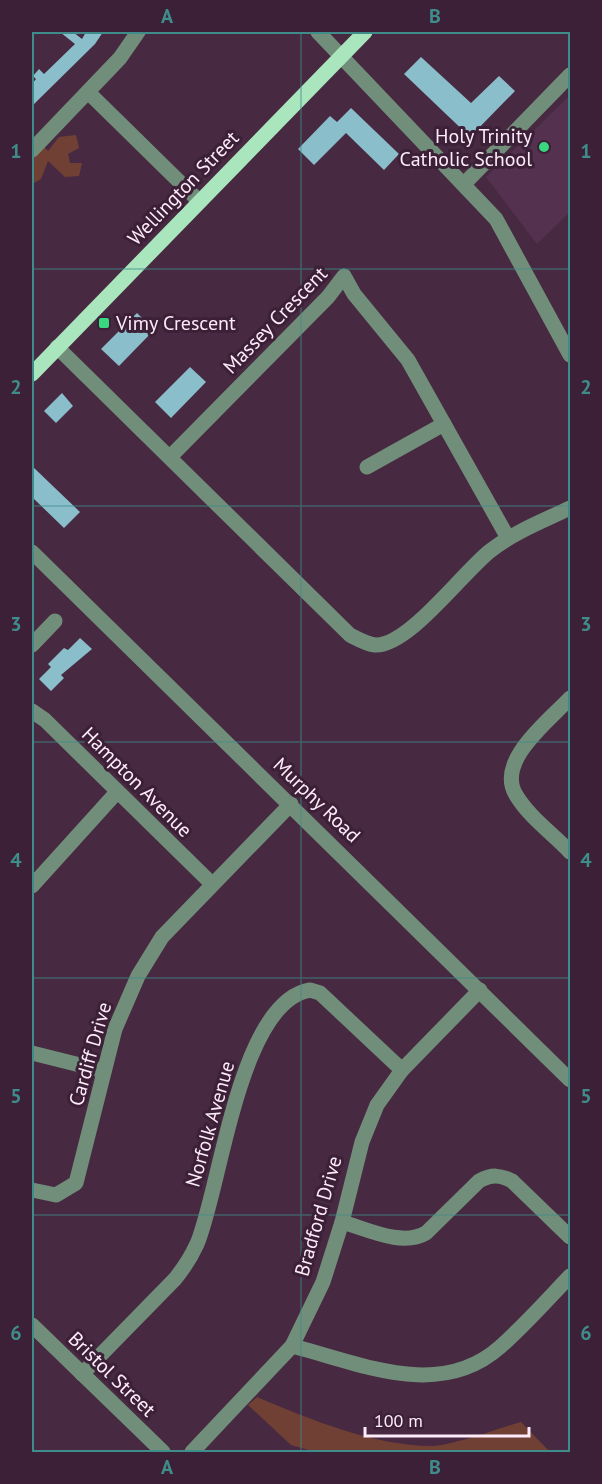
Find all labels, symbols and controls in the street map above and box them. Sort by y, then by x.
text: A [161,3,174,29]
text: B [429,3,441,29]
place label: Holy Trinity Catholic School [400,123,533,172]
street label: Wellington Street [122,125,244,251]
text: 1 [10,138,22,164]
text: 1 [580,138,592,164]
marker: Holy Trinity Catholic School [537,140,551,154]
street label: Massey Crescent [217,261,333,379]
place label: Vimy Crescent [115,310,236,336]
marker: Vimy Crescent [97,316,111,330]
text: 2 [10,374,22,400]
text: 2 [580,374,592,400]
text: 3 [10,611,22,637]
text: 3 [580,611,592,637]
street label: Hampton Avenue [76,721,198,843]
street label: Murphy Road [268,752,366,848]
text: 4 [10,847,22,873]
text: 4 [580,847,592,873]
street label: Cardiff Drive [63,999,117,1109]
street label: Norfolk Avenue [180,1058,240,1190]
text: 5 [10,1083,22,1109]
text: 5 [580,1083,592,1109]
street label: Bradford Drive [288,1153,348,1279]
text: 6 [10,1320,22,1346]
text: 6 [580,1320,592,1346]
street label: Bristol Street [63,1326,161,1422]
scale bar [365,1400,528,1438]
text: 100 m [374,1409,423,1432]
text: A [161,1454,174,1480]
text: B [429,1454,441,1480]

